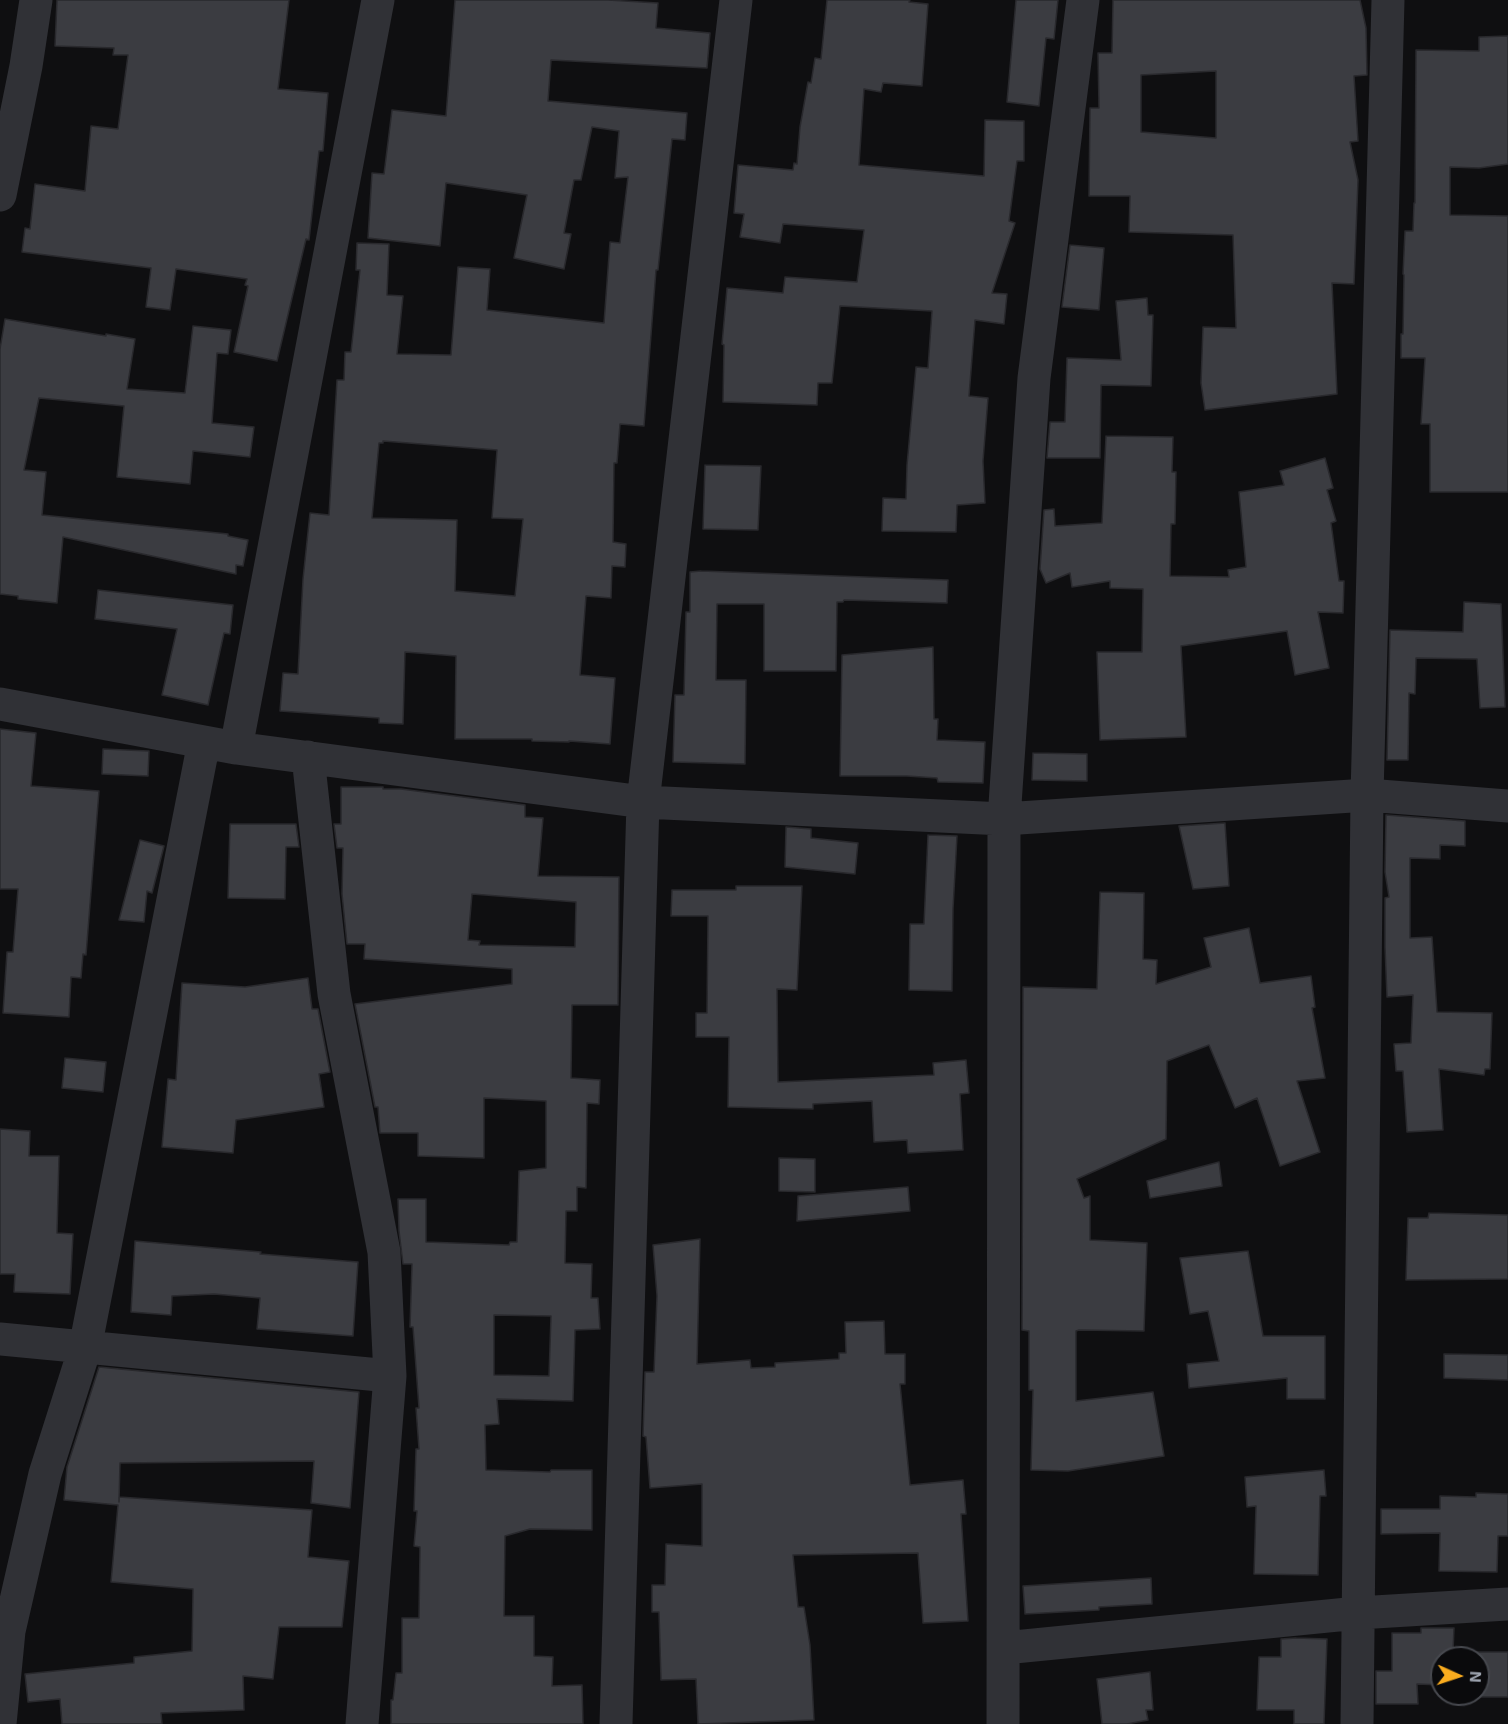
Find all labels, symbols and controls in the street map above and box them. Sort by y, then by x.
north arrow [1430,1646,1490,1706]
text: N [1467,1671,1486,1683]

